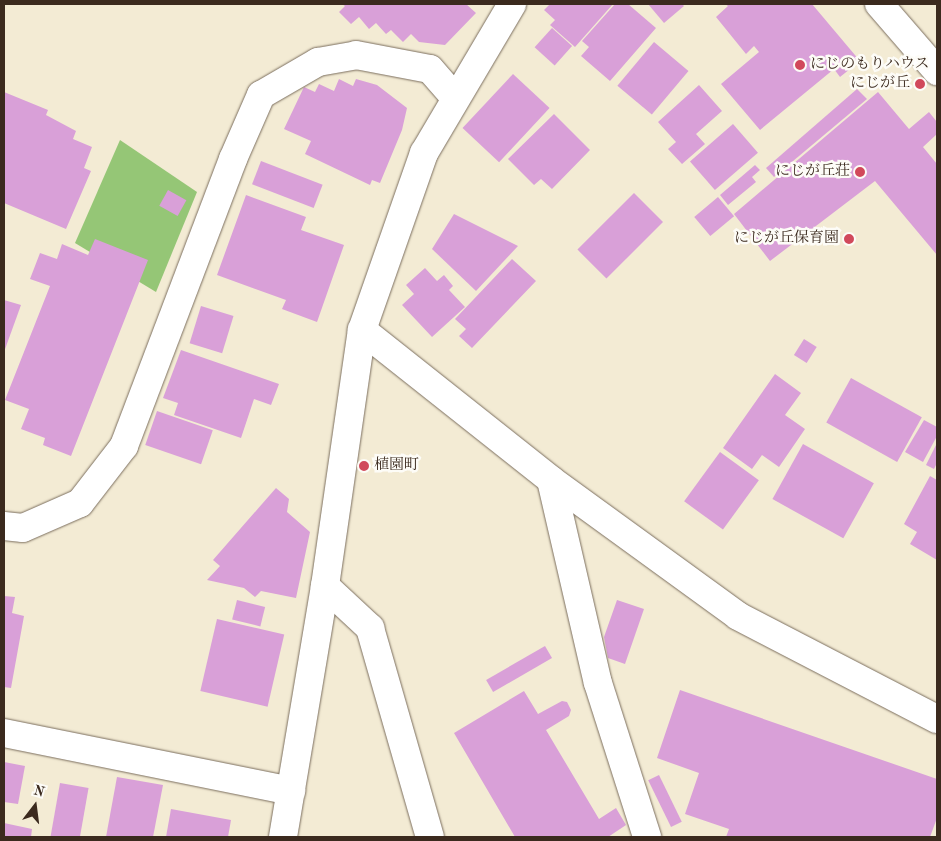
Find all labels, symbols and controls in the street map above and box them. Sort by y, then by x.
place label: にじのもりハウス [810,56,930,74]
marker: にじのもりハウス [794,59,806,71]
place label: にじが丘 [850,75,910,93]
marker: にじが丘 [914,78,926,90]
place label: にじが丘荘 [775,163,850,181]
marker: にじが丘荘 [854,166,866,178]
place label: にじが丘保育園 [734,230,839,248]
marker: にじが丘保育園 [843,233,855,245]
place label: 植園町 [374,457,419,475]
marker: 植園町 [358,460,370,472]
north arrow [10,781,60,831]
text: N [32,783,46,800]

